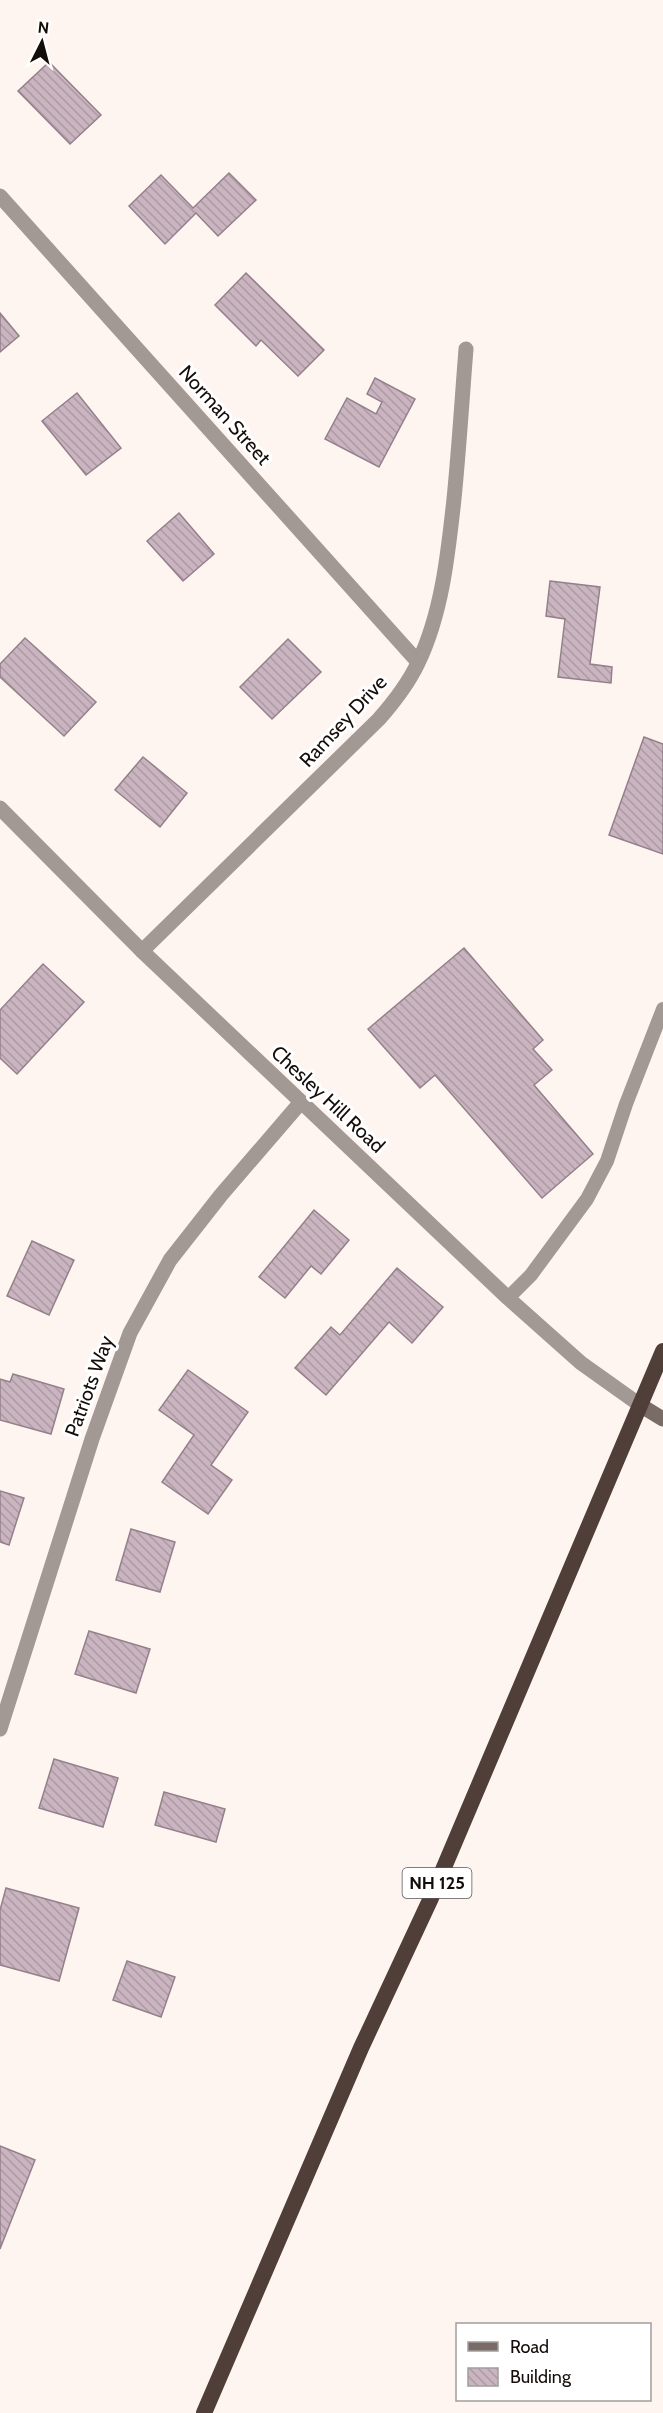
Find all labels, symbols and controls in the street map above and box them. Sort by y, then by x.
north arrow [12,12,72,72]
text: N [37,18,50,38]
street label: Norman Street [174,360,276,470]
street label: Ramsey Drive [294,670,392,772]
street label: Chesley Hill Road [266,1040,390,1158]
street label: Patriots Way [60,1332,118,1440]
road number: NH 125 [402,1868,472,1898]
legend [456,2323,651,2401]
text: Road [510,2336,549,2358]
text: Building [510,2366,572,2388]

